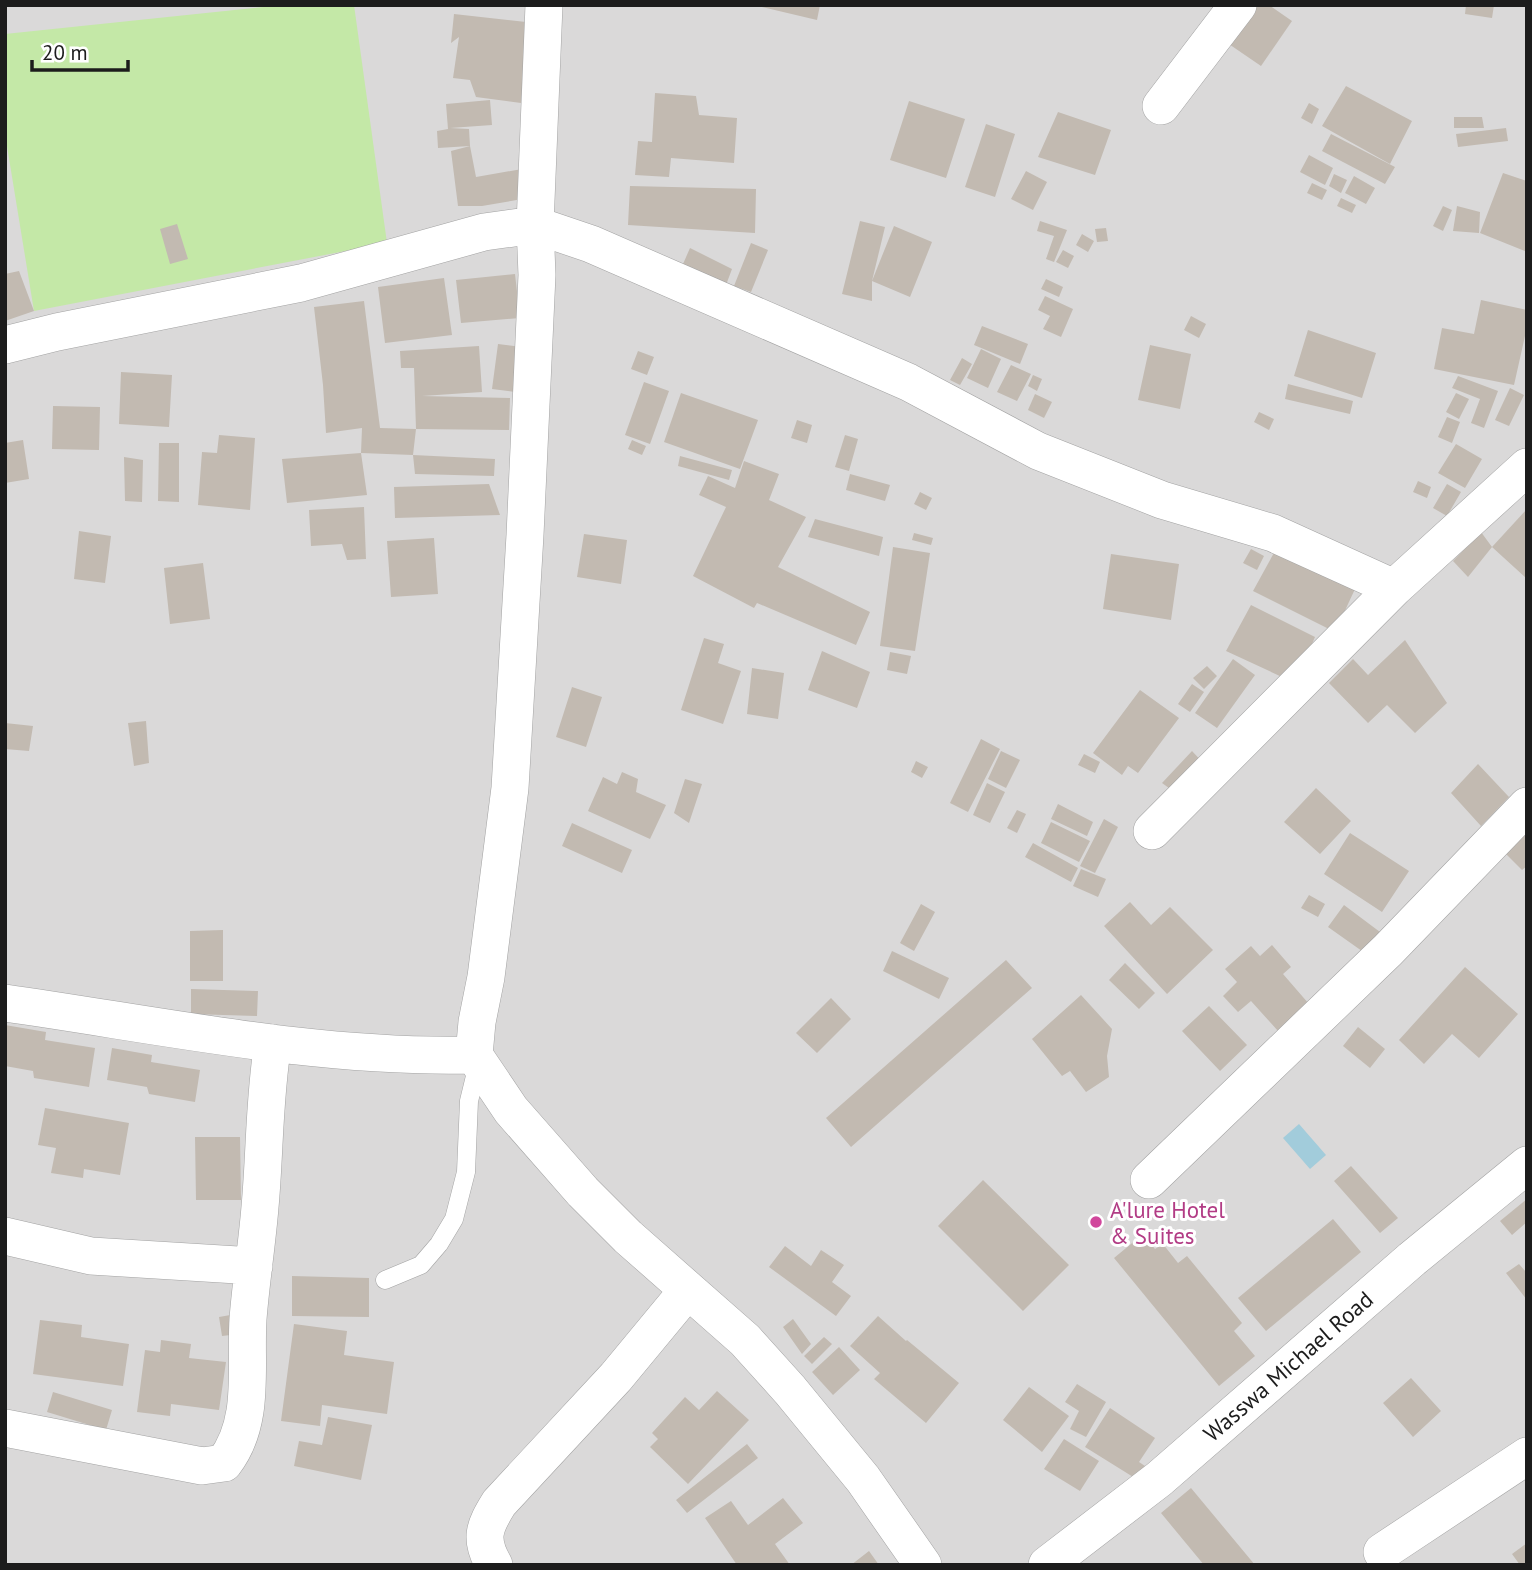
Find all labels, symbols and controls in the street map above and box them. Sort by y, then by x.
scale bar [32,28,128,72]
text: 20 m [42,39,88,66]
place label: A'lure Hotel & Suites [1110,1195,1225,1250]
marker: A'lure Hotel & Suites [1088,1214,1104,1230]
street label: Wasswa Michael Road [1197,1284,1379,1448]

